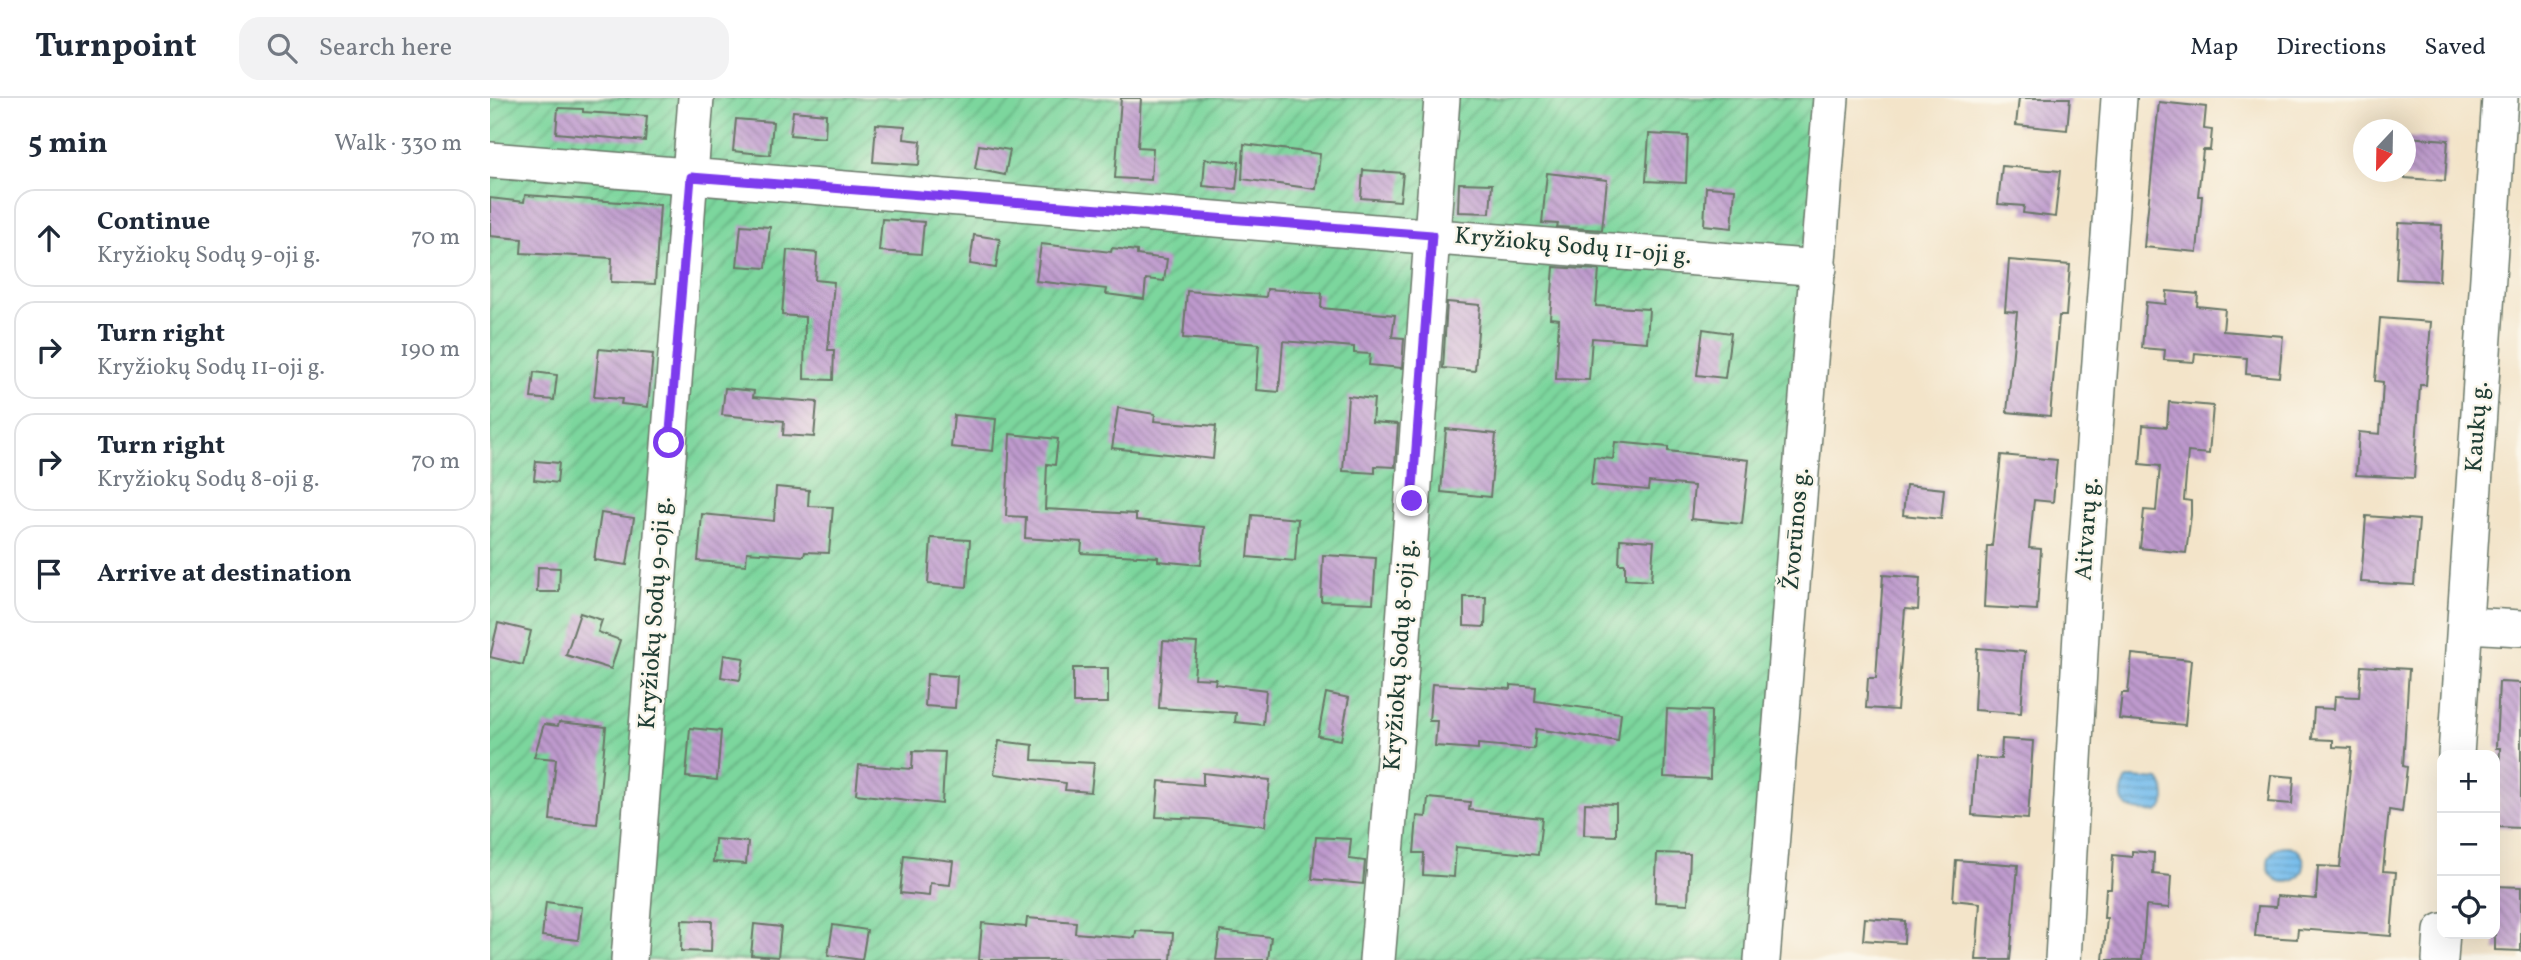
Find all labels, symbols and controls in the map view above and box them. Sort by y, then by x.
search box [239,17,729,80]
text: Turnpoint [35,25,197,71]
icon: search [263,29,301,67]
text: Search here [319,30,452,66]
text: Map [2190,31,2238,65]
text: Directions [2276,31,2386,65]
text: Saved [2424,31,2486,65]
north arrow [2353,119,2416,182]
text: 5 min [28,123,108,165]
text: Walk · 330 m [334,128,462,160]
text: Continue [97,204,210,240]
icon: ahead [30,219,68,257]
street label: Kryžiokų Sodų 11-oji g. [1453,220,1693,274]
text: 70 m [411,222,460,254]
text: Kryžiokų Sodų 9-oji g. [97,240,320,272]
text: Turn right [97,316,225,352]
icon: right [30,331,68,369]
text: 190 m [400,334,460,366]
text: Kryžiokų Sodų 11-oji g. [97,352,325,384]
street label: Kaukų g. [2458,380,2498,474]
route start [653,427,684,458]
text: Turn right [97,428,225,464]
icon: right [30,443,68,481]
text: 70 m [411,446,460,478]
text: Kryžiokų Sodų 8-oji g. [97,464,319,496]
street label: Žvorūnos g. [1775,466,1819,592]
street label: Aitvarų g. [2067,476,2109,582]
route end [1396,485,1427,516]
street label: Kryžiokų Sodų 9-oji g. [631,496,681,730]
street label: Kryžiokų Sodų 8-oji g. [1376,538,1426,772]
icon: arrive [30,555,68,593]
text: Arrive at destination [97,556,352,592]
map controls [2437,750,2500,939]
button: + [2437,750,2500,813]
button: − [2437,813,2500,876]
button: locate [2437,876,2500,939]

